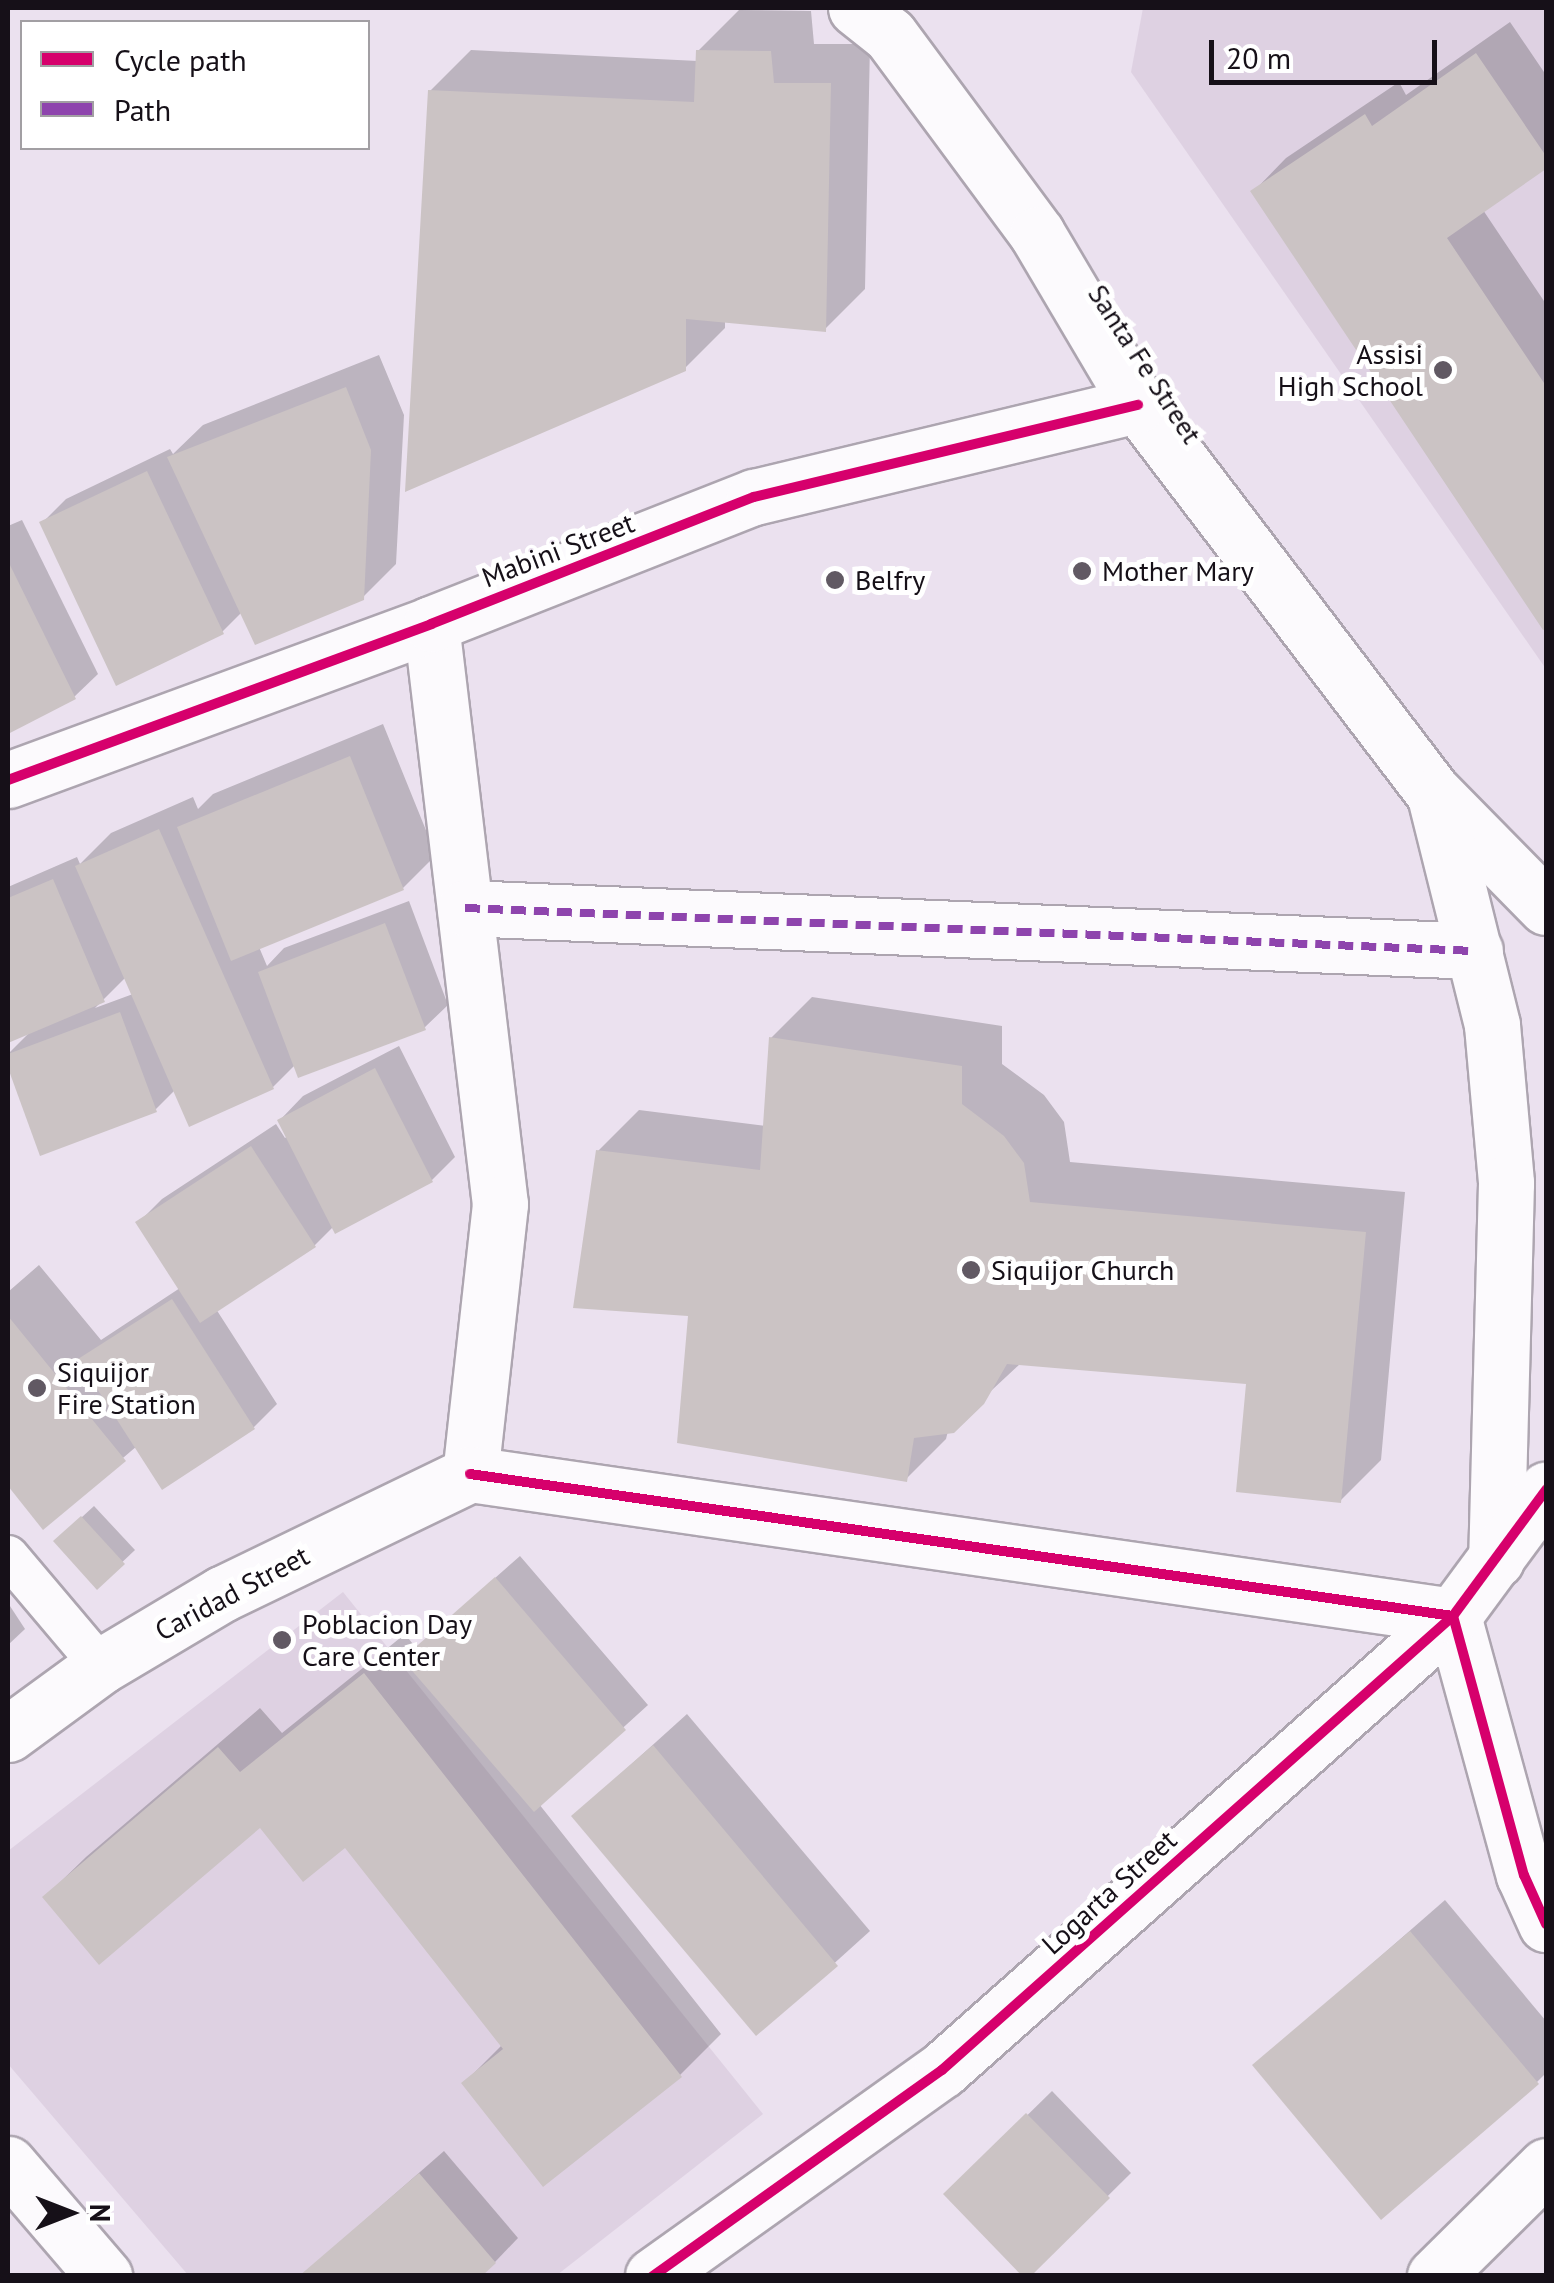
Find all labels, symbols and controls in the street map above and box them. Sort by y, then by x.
legend [20,20,370,150]
scale bar [1214,20,1442,82]
text: 20 m [1226,38,1291,77]
text: Cycle path [114,40,247,79]
text: Path [114,90,171,129]
street label: Santa Fe Street [1081,278,1209,450]
place label: Assisi High School [1278,337,1423,403]
marker: Assisi High School [1432,359,1454,381]
street label: Mabini Street [477,506,639,594]
place label: Mother Mary [1102,554,1254,588]
marker: Mother Mary [1071,560,1093,582]
place label: Belfry [855,563,925,597]
marker: Belfry [824,569,846,591]
place label: Siquijor Church [991,1253,1174,1287]
marker: Siquijor Church [960,1259,982,1281]
place label: Siquijor Fire Station [57,1355,196,1421]
marker: Siquijor Fire Station [26,1377,48,1399]
street label: Caridad Street [149,1538,315,1648]
place label: Poblacion Day Care Center [302,1607,472,1673]
marker: Poblacion Day Care Center [271,1629,293,1651]
street label: Logarta Street [1035,1823,1183,1961]
north arrow [20,2163,120,2263]
text: N [82,2204,119,2222]

